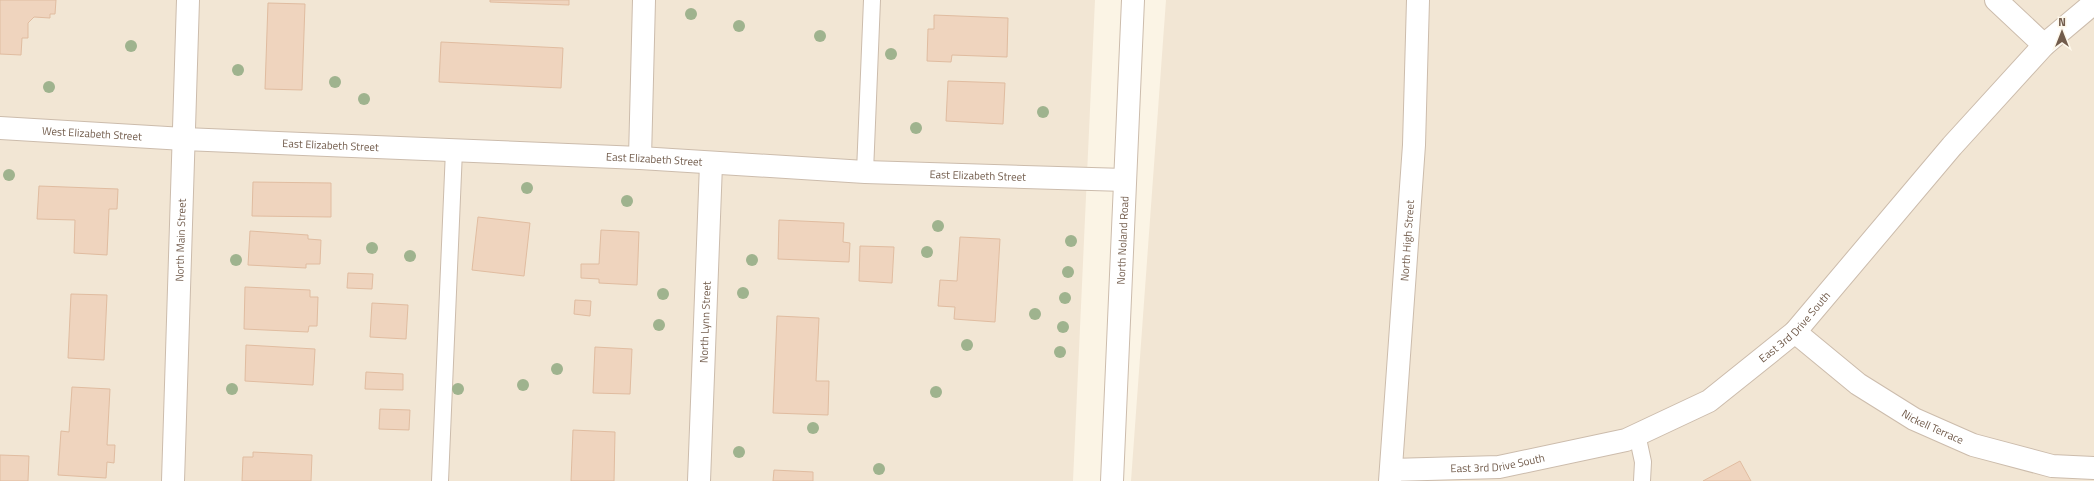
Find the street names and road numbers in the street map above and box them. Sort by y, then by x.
street label: West Elizabeth Street [41,123,142,144]
street label: East Elizabeth Street [282,135,379,155]
street label: East Elizabeth Street [606,149,703,170]
street label: East Elizabeth Street [929,166,1026,185]
street label: North Noland Road [1113,195,1132,285]
street label: North Main Street [171,198,190,282]
street label: North High Street [1396,199,1418,282]
street label: North Lynn Street [695,281,715,363]
street label: East 3rd Drive South [1755,288,1834,366]
street label: Nickell Terrace [1899,405,1967,448]
street label: East 3rd Drive South [1450,449,1546,476]

